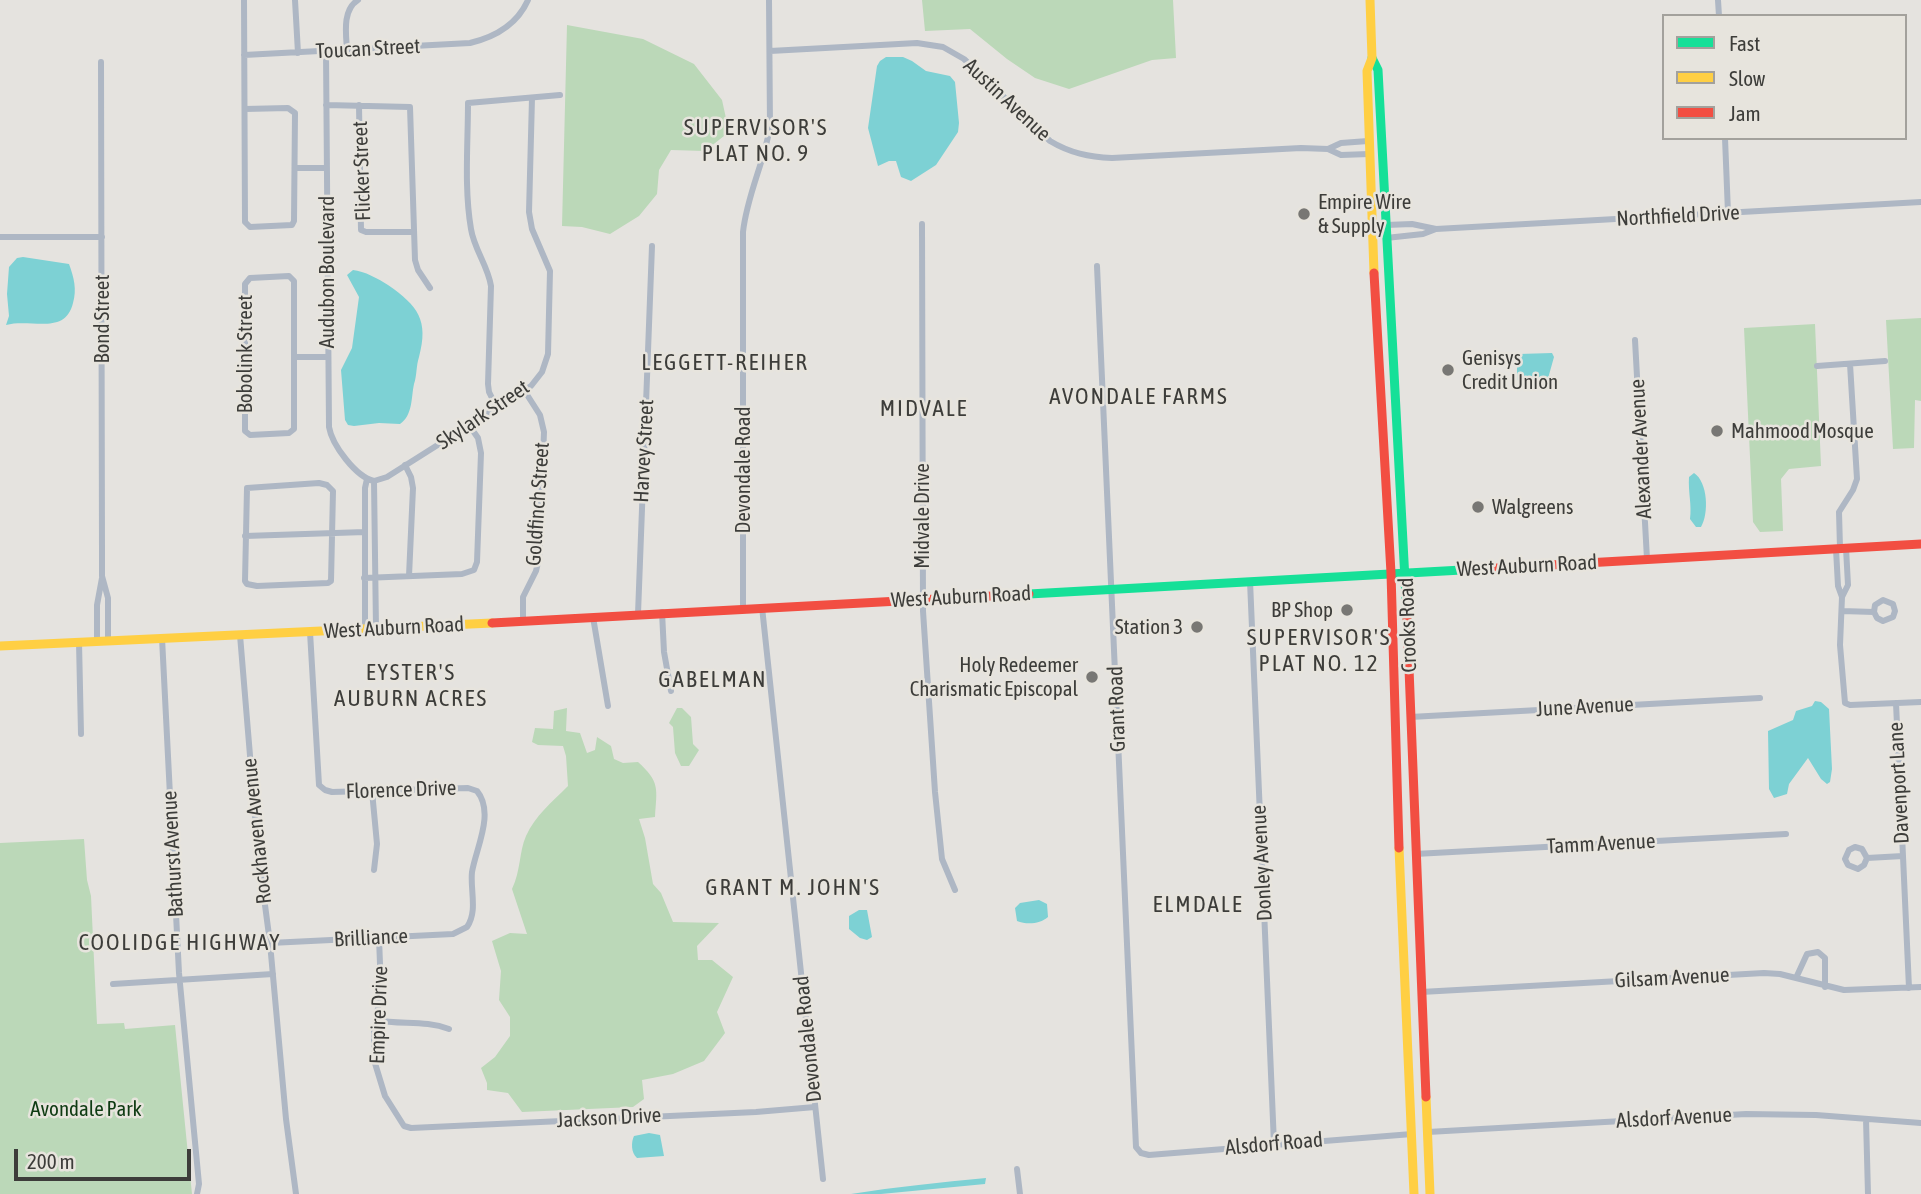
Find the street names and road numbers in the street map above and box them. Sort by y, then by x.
street label: Toucan Street [315,34,421,64]
street label: Austin Avenue [958,53,1056,147]
street label: Flicker Street [348,121,376,221]
street label: Audubon Boulevard [314,196,340,348]
street label: Northfield Drive [1616,200,1740,232]
street label: Bond Street [89,275,115,363]
street label: Bobolink Street [232,295,258,413]
street label: Skylark Street [432,375,534,455]
street label: Alexander Avenue [1625,378,1657,520]
street label: Harvey Street [629,399,659,503]
street label: Devondale Road [730,406,756,534]
street label: Goldfinch Street [521,441,555,567]
street label: Midvale Drive [909,463,935,569]
street label: West Auburn Road [1456,550,1598,582]
street label: Crooks Road [1394,577,1422,673]
street label: West Auburn Road [890,581,1032,613]
street label: West Auburn Road [323,612,465,644]
street label: Grant Road [1103,666,1131,752]
street label: June Avenue [1536,692,1634,722]
street label: Davenport Lane [1883,721,1915,845]
street label: Rockhaven Avenue [237,757,277,905]
street label: Florence Drive [345,775,457,805]
street label: Bathurst Avenue [157,790,189,918]
street label: Donley Avenue [1246,804,1278,922]
street label: Tamm Avenue [1546,829,1656,859]
street label: Brilliance [333,923,409,953]
street label: Gilsam Avenue [1614,962,1730,994]
street label: Empire Drive [365,965,393,1065]
street label: Devondale Road [789,974,827,1104]
street label: Alsdorf Avenue [1615,1102,1733,1134]
street label: Jackson Drive [556,1103,662,1133]
street label: Alsdorf Road [1224,1127,1324,1161]

